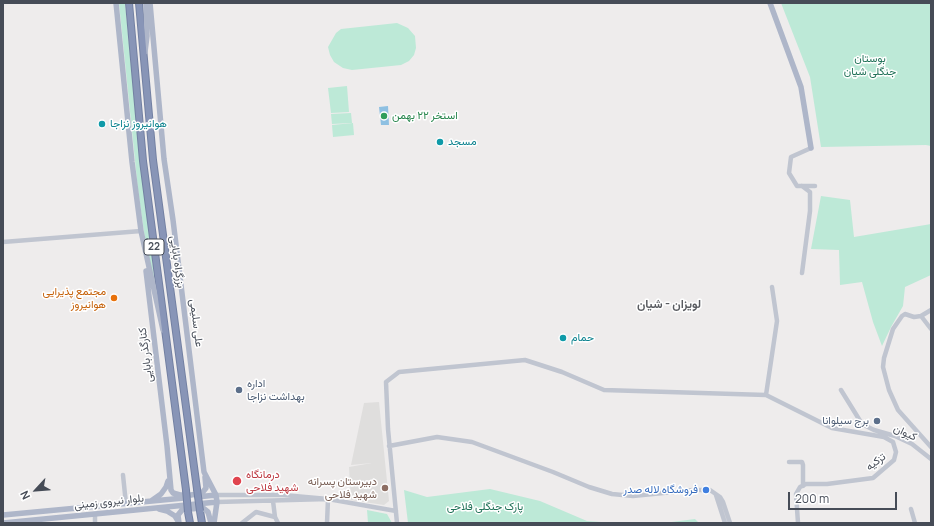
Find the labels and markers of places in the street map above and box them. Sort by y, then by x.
place label: استخر ۲۲ بهمن [392,109,458,123]
marker: استخر ۲۲ بهمن [379,111,389,121]
place label: هوانیروز نزاجا [110,117,167,131]
marker: هوانیروز نزاجا [97,119,107,129]
place label: مسجد [448,135,476,149]
marker: مسجد [435,137,445,147]
place label: مجتمع پذیرایی هوانیروز [42,285,106,311]
marker: مجتمع پذیرایی هوانیروز [109,293,119,303]
place label: حمام [571,331,594,345]
marker: حمام [558,333,568,343]
place label: اداره بهداشت نزاجا [247,377,305,403]
marker: اداره بهداشت نزاجا [234,385,244,395]
place label: برج سیلوانا [822,414,869,428]
marker: برج سیلوانا [872,416,882,426]
place label: درمانگاه شهید فلاحی [246,468,298,494]
marker: درمانگاه شهید فلاحی [231,475,243,487]
place label: دبیرستان پسرانه شهید فلاحی [308,475,377,501]
marker: دبیرستان پسرانه شهید فلاحی [380,483,390,493]
place label: فروشگاه لاله صدر [623,483,698,497]
marker: فروشگاه لاله صدر [701,485,711,495]

